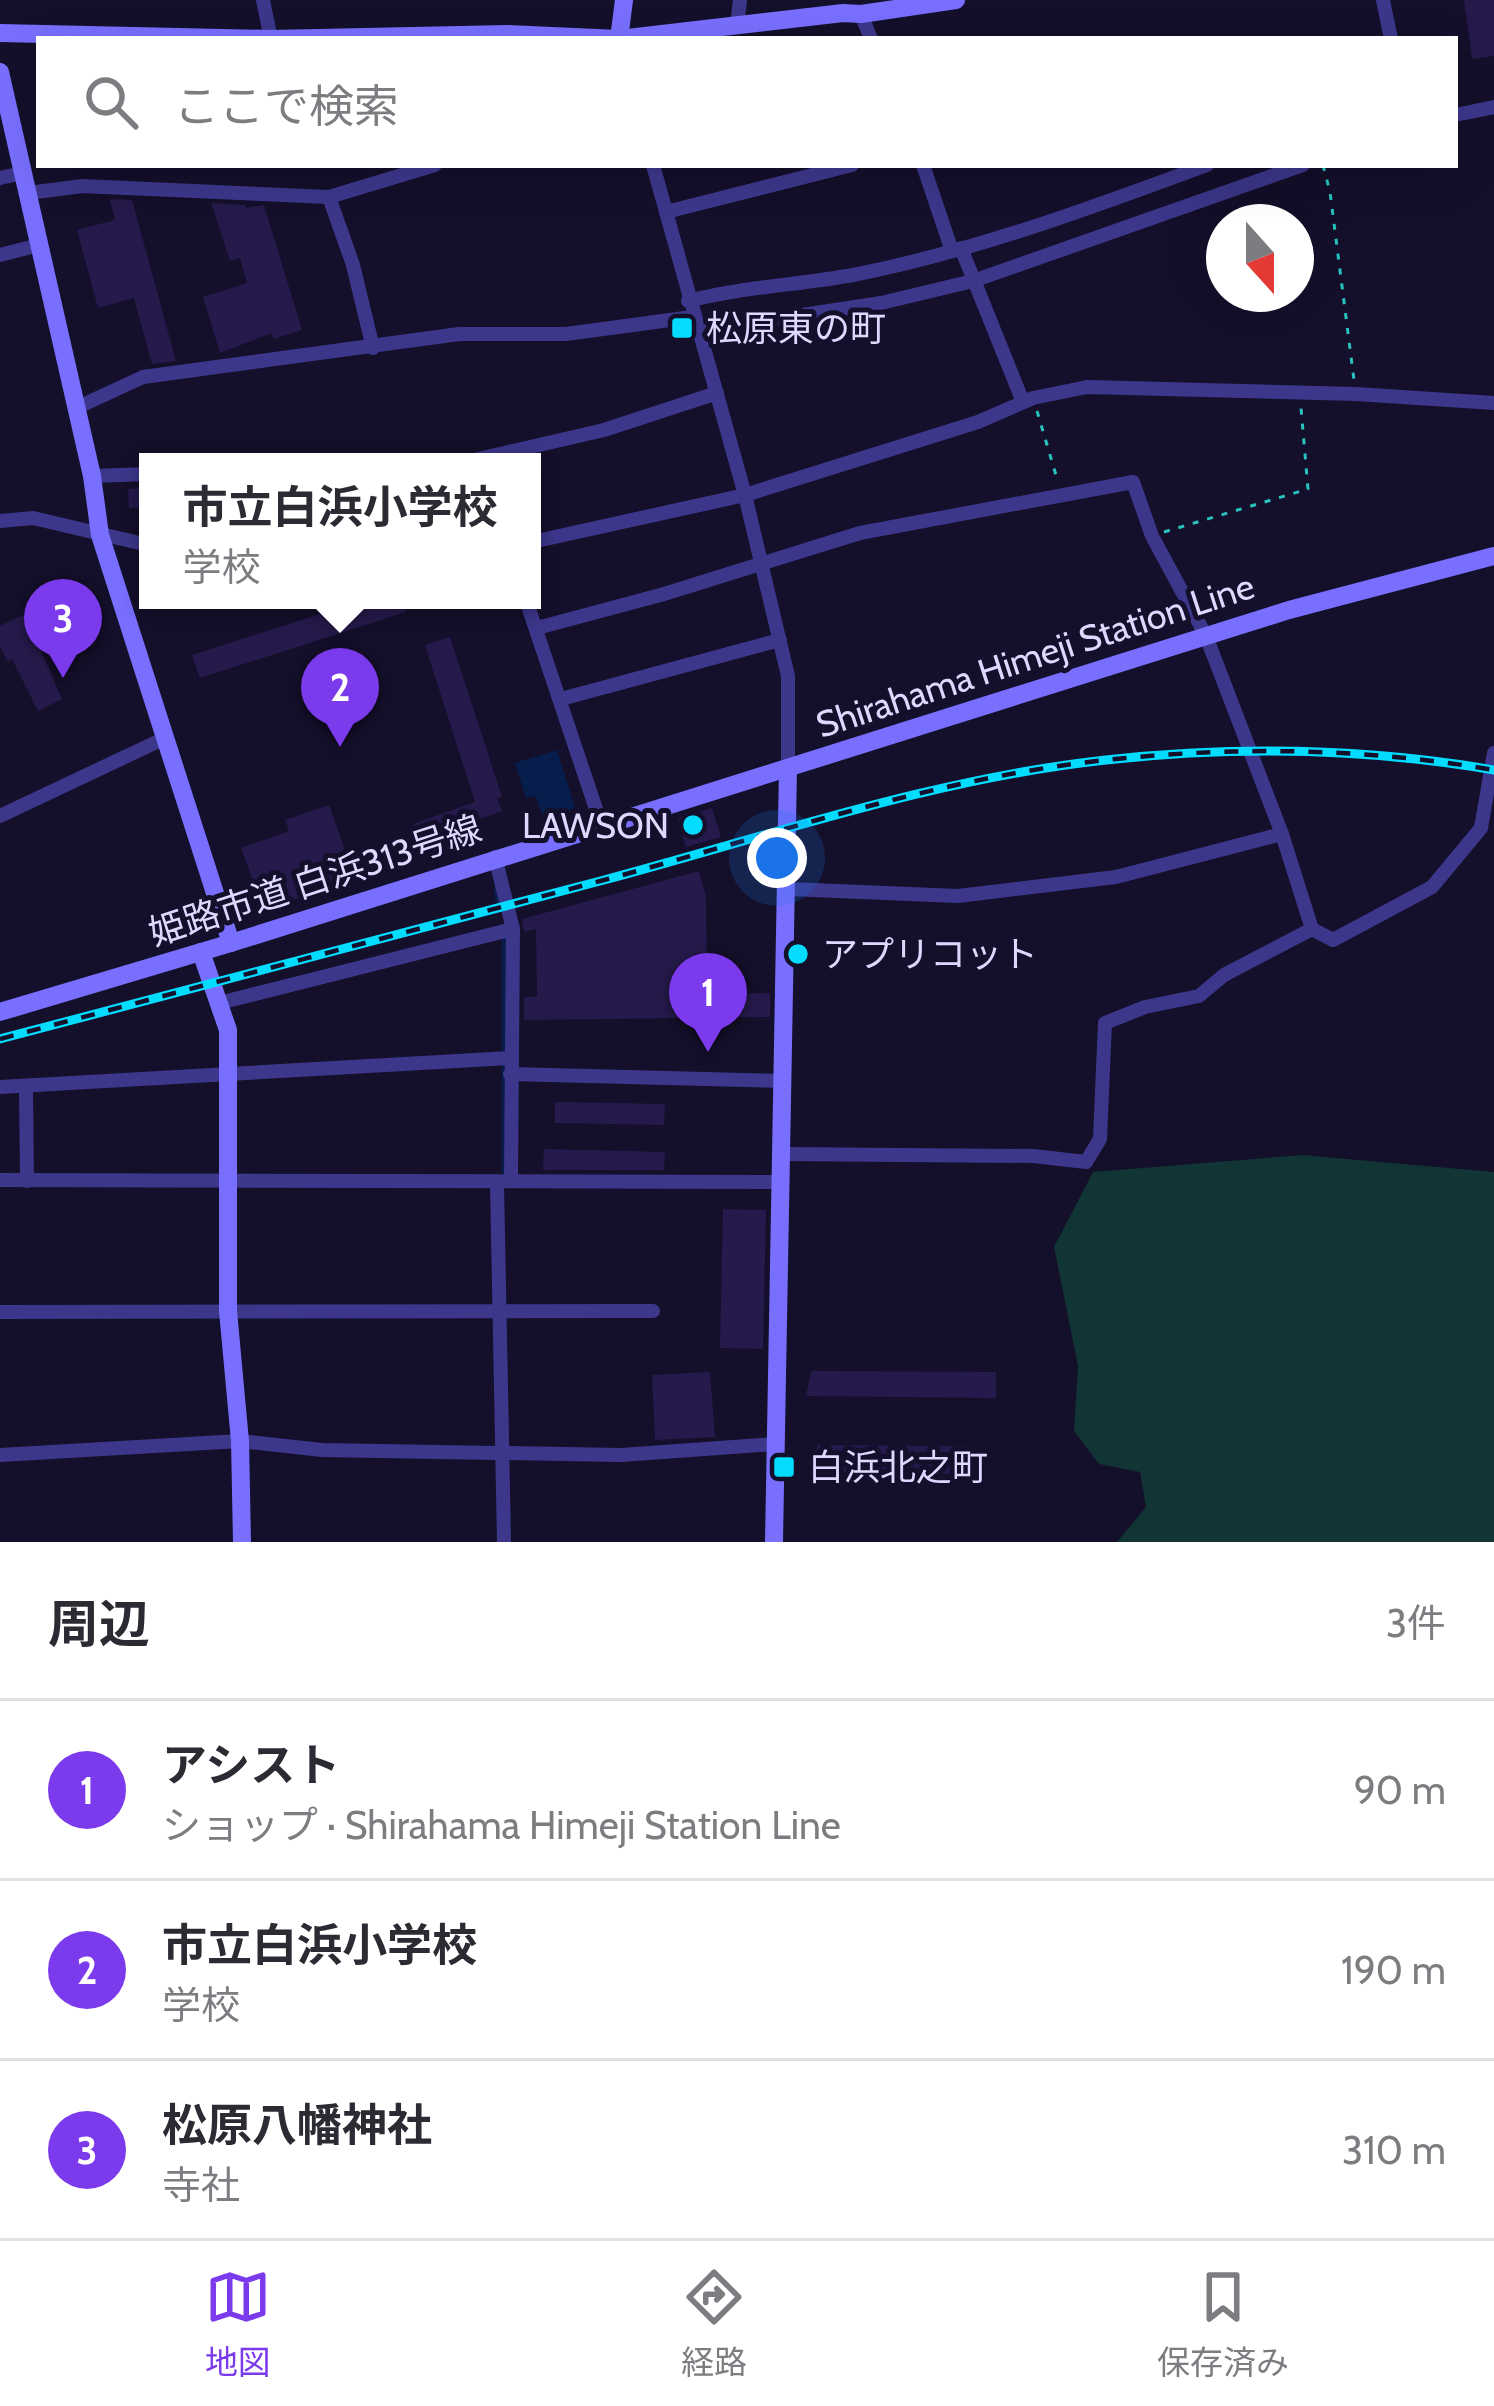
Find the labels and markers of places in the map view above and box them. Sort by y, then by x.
place label: 松原東の町 [706,306,886,350]
marker: 松原東の町 [669,315,695,341]
pin: 3 [24,579,102,678]
pin: 2 [301,648,379,747]
place label: LAWSON [522,803,669,847]
marker: LAWSON [680,812,706,838]
place label: アプリコット [822,932,1038,976]
marker: アプリコット [785,941,811,967]
pin: 1 [669,953,747,1052]
place label: 白浜北之町 [808,1445,988,1489]
marker: 白浜北之町 [771,1454,797,1480]

